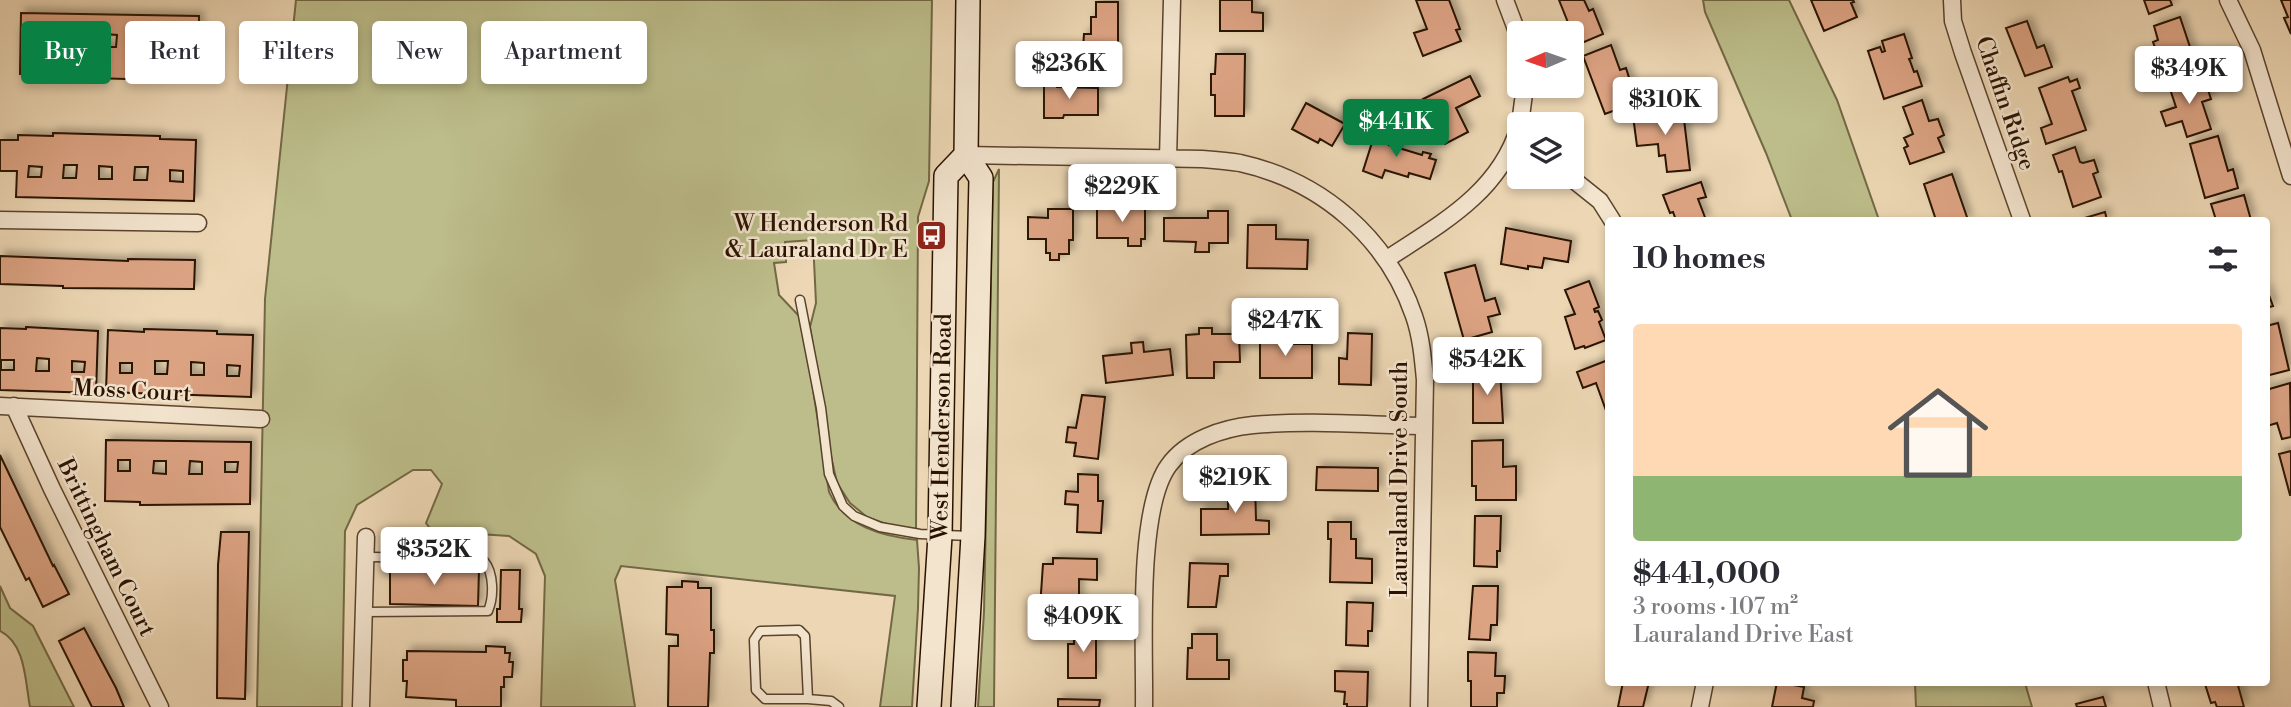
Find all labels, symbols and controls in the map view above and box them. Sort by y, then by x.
chip: Buy [21,21,111,84]
chip: Rent [125,21,225,84]
chip: Filters [239,21,358,84]
chip: New [372,21,467,84]
chip: Apartment [481,21,647,84]
north arrow [1507,21,1584,98]
map controls [1507,21,1584,189]
street label: Chaffin Ridge [1969,33,2041,174]
pin: $236K [1020,42,1118,101]
pin: $349K [2140,46,2238,106]
text: $236K [1031,50,1107,78]
text: $349K [2151,55,2227,83]
pin: $310K [1616,78,1714,137]
text: $310K [1629,86,1701,114]
pin: $441K [1347,100,1445,159]
text: $441K [1359,108,1433,136]
button: layers [1507,112,1584,189]
pin: $229K [1073,164,1171,224]
text: $229K [1084,173,1160,201]
place label: W Henderson Rd & Lauraland Dr E [725,210,908,264]
bus stop icon: W Henderson Rd & Lauraland Dr E [914,219,948,253]
text: 10 homes [1633,240,1766,278]
icon: filters [2204,240,2242,278]
pin: $247K [1236,298,1334,358]
text: $247K [1248,307,1322,335]
street label: West Henderson Road [926,313,958,542]
pin: $542K [1438,338,1536,397]
text: $542K [1449,346,1525,374]
street label: Lauraland Drive South [1386,361,1414,597]
icon: home [1875,370,2001,496]
street label: Moss Court [72,374,192,408]
street label: Brittingham Court [51,453,161,641]
pin: $219K [1186,456,1284,515]
text: $219K [1199,464,1271,492]
pin: $352K [385,528,483,587]
text: $352K [397,536,471,564]
text: $441,000 [1633,555,1781,593]
text: 3 rooms · 107 m² [1633,593,1798,621]
pin: $409K [1034,594,1132,654]
text: $409K [1044,603,1122,631]
text: Lauraland Drive East [1633,621,1854,649]

